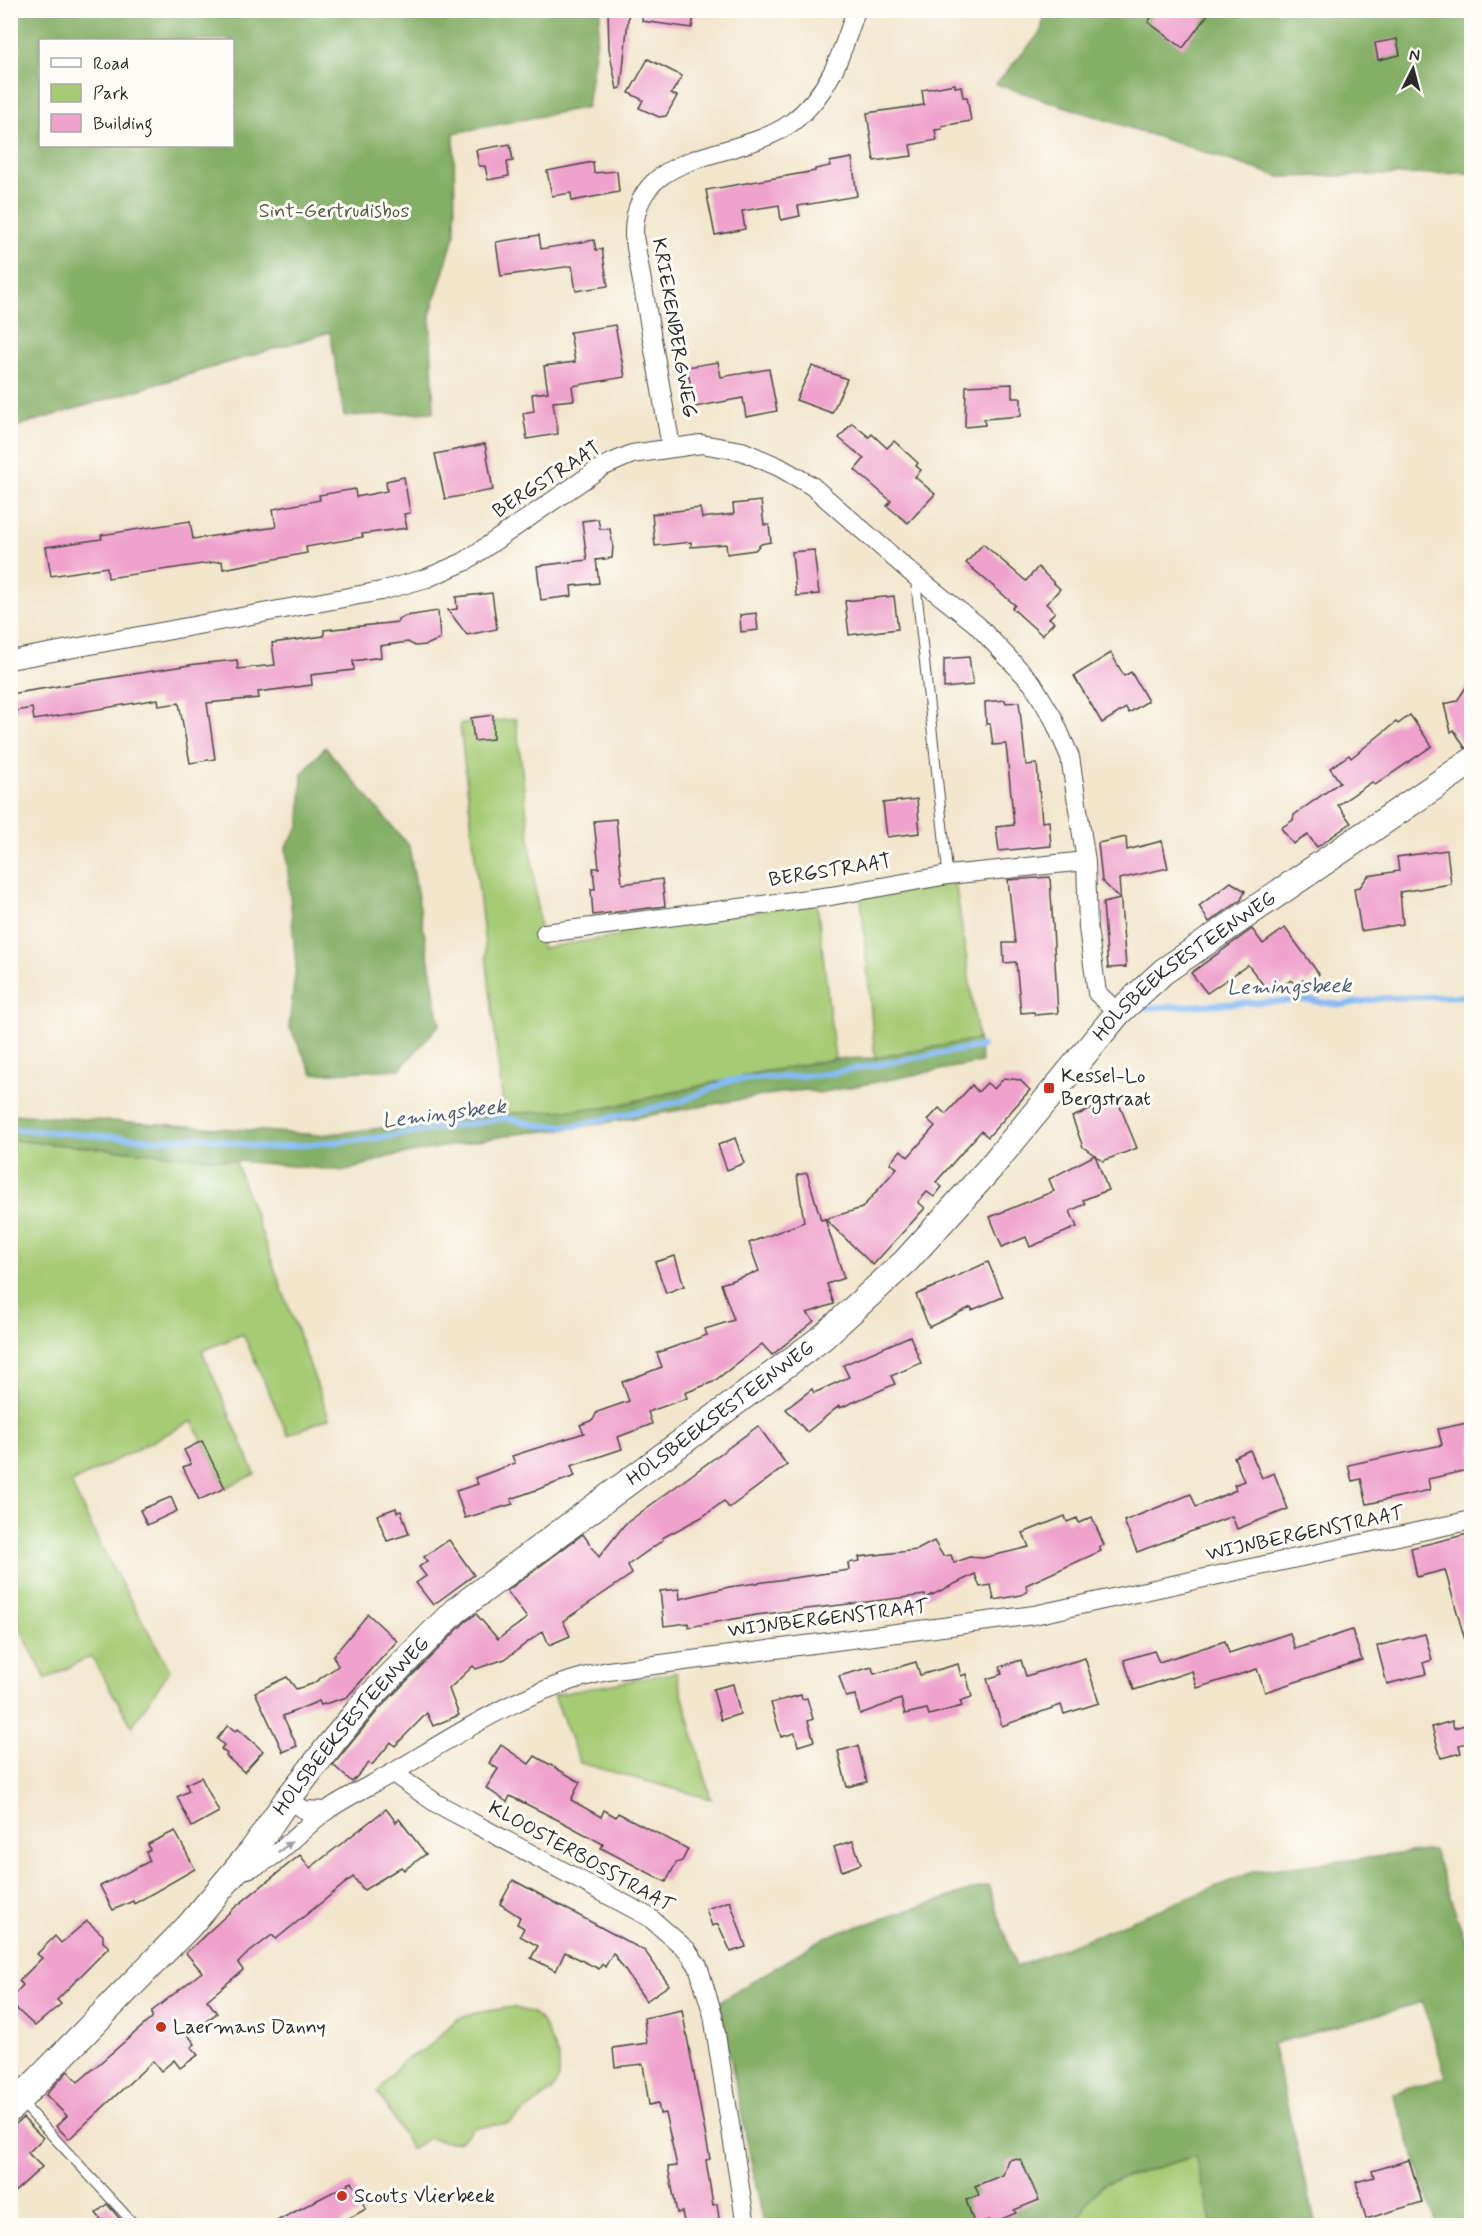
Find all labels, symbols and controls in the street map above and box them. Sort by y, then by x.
legend [39,39,234,147]
north arrow [1383,39,1443,99]
text: N [1408,45,1421,67]
text: Road [93,52,129,76]
text: Park [93,82,129,106]
text: Building [93,112,153,138]
park label: Sint-Gertrudisbos [259,198,409,225]
street label: KRIEKENBERGWEG [645,236,703,420]
street label: BERGSTRAAT [488,435,606,525]
street label: BERGSTRAAT [767,848,893,894]
street label: HOLSBEEKSESTEENWEG [1087,885,1282,1047]
water label: Lemingsbeek [1227,972,1353,1002]
place label: Kessel-Lo Bergstraat [1061,1063,1151,1114]
marker: Kessel-Lo Bergstraat [1042,1081,1056,1095]
water label: Lemingsbeek [381,1092,509,1135]
street label: HOLSBEEKSESTEENWEG [621,1334,820,1492]
street label: WIJNBERGENSTRAAT [1203,1500,1408,1568]
street label: WIJNBERGENSTRAAT [726,1593,931,1645]
street label: HOLSBEEKSESTEENWEG [267,1631,436,1821]
street label: KLOOSTERBOSSTRAAT [483,1795,680,1920]
one-way arrow [277,1841,292,1853]
place label: Laermans Danny [173,2014,326,2041]
marker: Laermans Danny [154,2020,168,2034]
place label: Scouts Vlierbeek [354,2183,495,2210]
marker: Scouts Vlierbeek [335,2189,349,2203]

